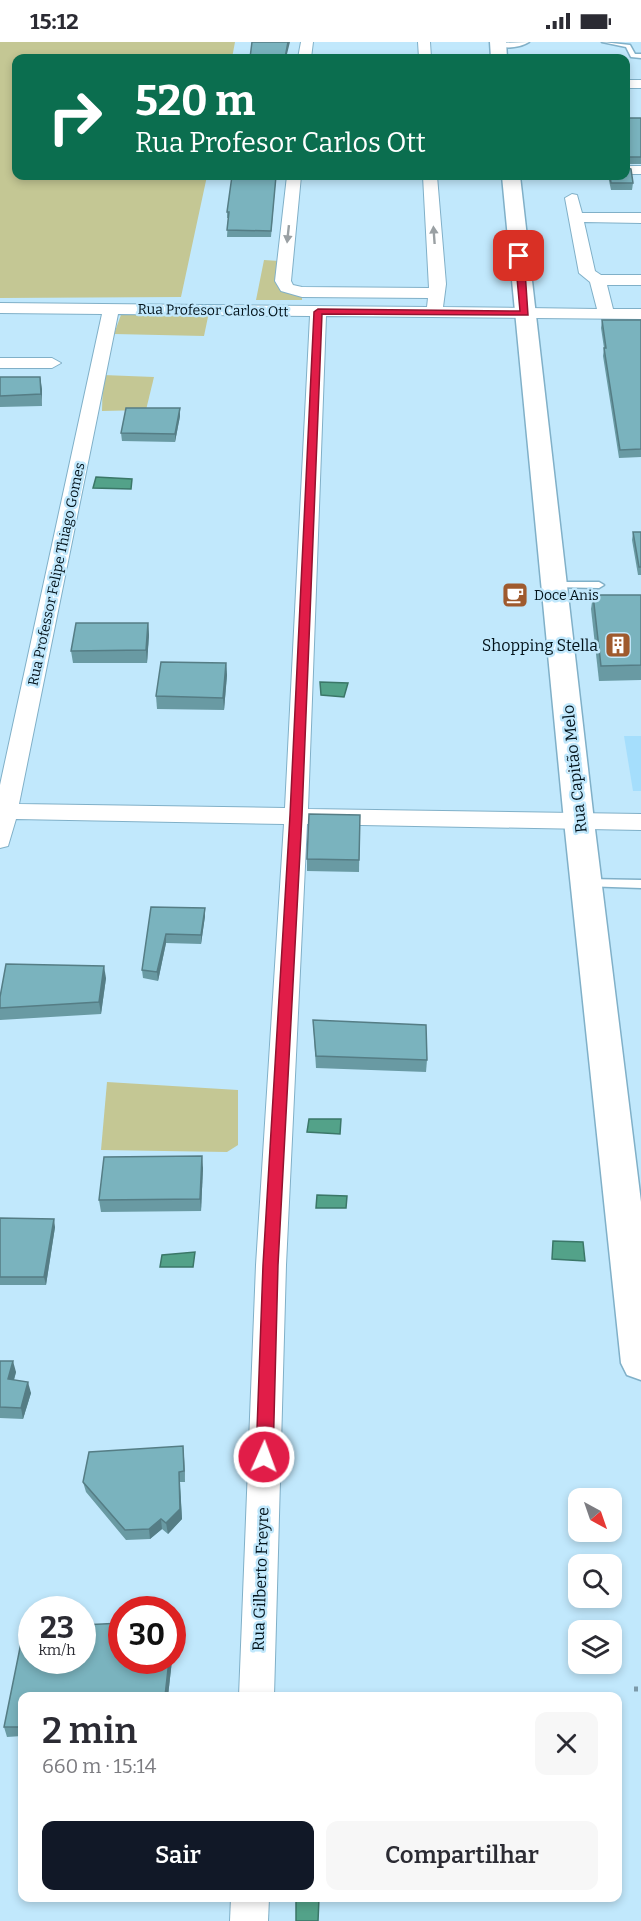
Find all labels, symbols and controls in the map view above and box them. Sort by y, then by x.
text: 15:12 [30,8,79,35]
text: 520 m [135,76,255,126]
icon: right [36,78,114,156]
text: Rua Profesor Carlos Ott [135,127,426,159]
one-way arrow [283,224,293,243]
one-way arrow [429,225,439,244]
pin [493,230,544,281]
icon: arrive [502,239,535,272]
street label: Rua Profesor Carlos Ott [137,301,288,320]
street label: Rua Professor Felipe Thiago Gomes [24,461,88,687]
cafe icon: Doce Anis [500,580,530,610]
place label: Doce Anis [534,587,599,604]
building icon: Shopping Stella [603,630,633,660]
place label: Shopping Stella [482,636,598,655]
street label: Rua Capitão Melo [558,704,591,834]
position arrow [232,1425,296,1489]
north arrow [568,1488,622,1542]
map controls [568,1488,622,1674]
street label: Rua Gilberto Freyre [248,1507,273,1651]
button: search [568,1554,622,1608]
speed limit sign: 30 [108,1596,186,1674]
text: 23 [40,1610,74,1646]
button: layers [568,1620,622,1674]
text: km/h [38,1641,76,1659]
text: 2 min [42,1709,137,1753]
button: close [535,1712,598,1775]
text: 660 m · 15:14 [42,1754,156,1778]
button: Sair [42,1821,314,1890]
button: Compartilhar [326,1821,598,1890]

